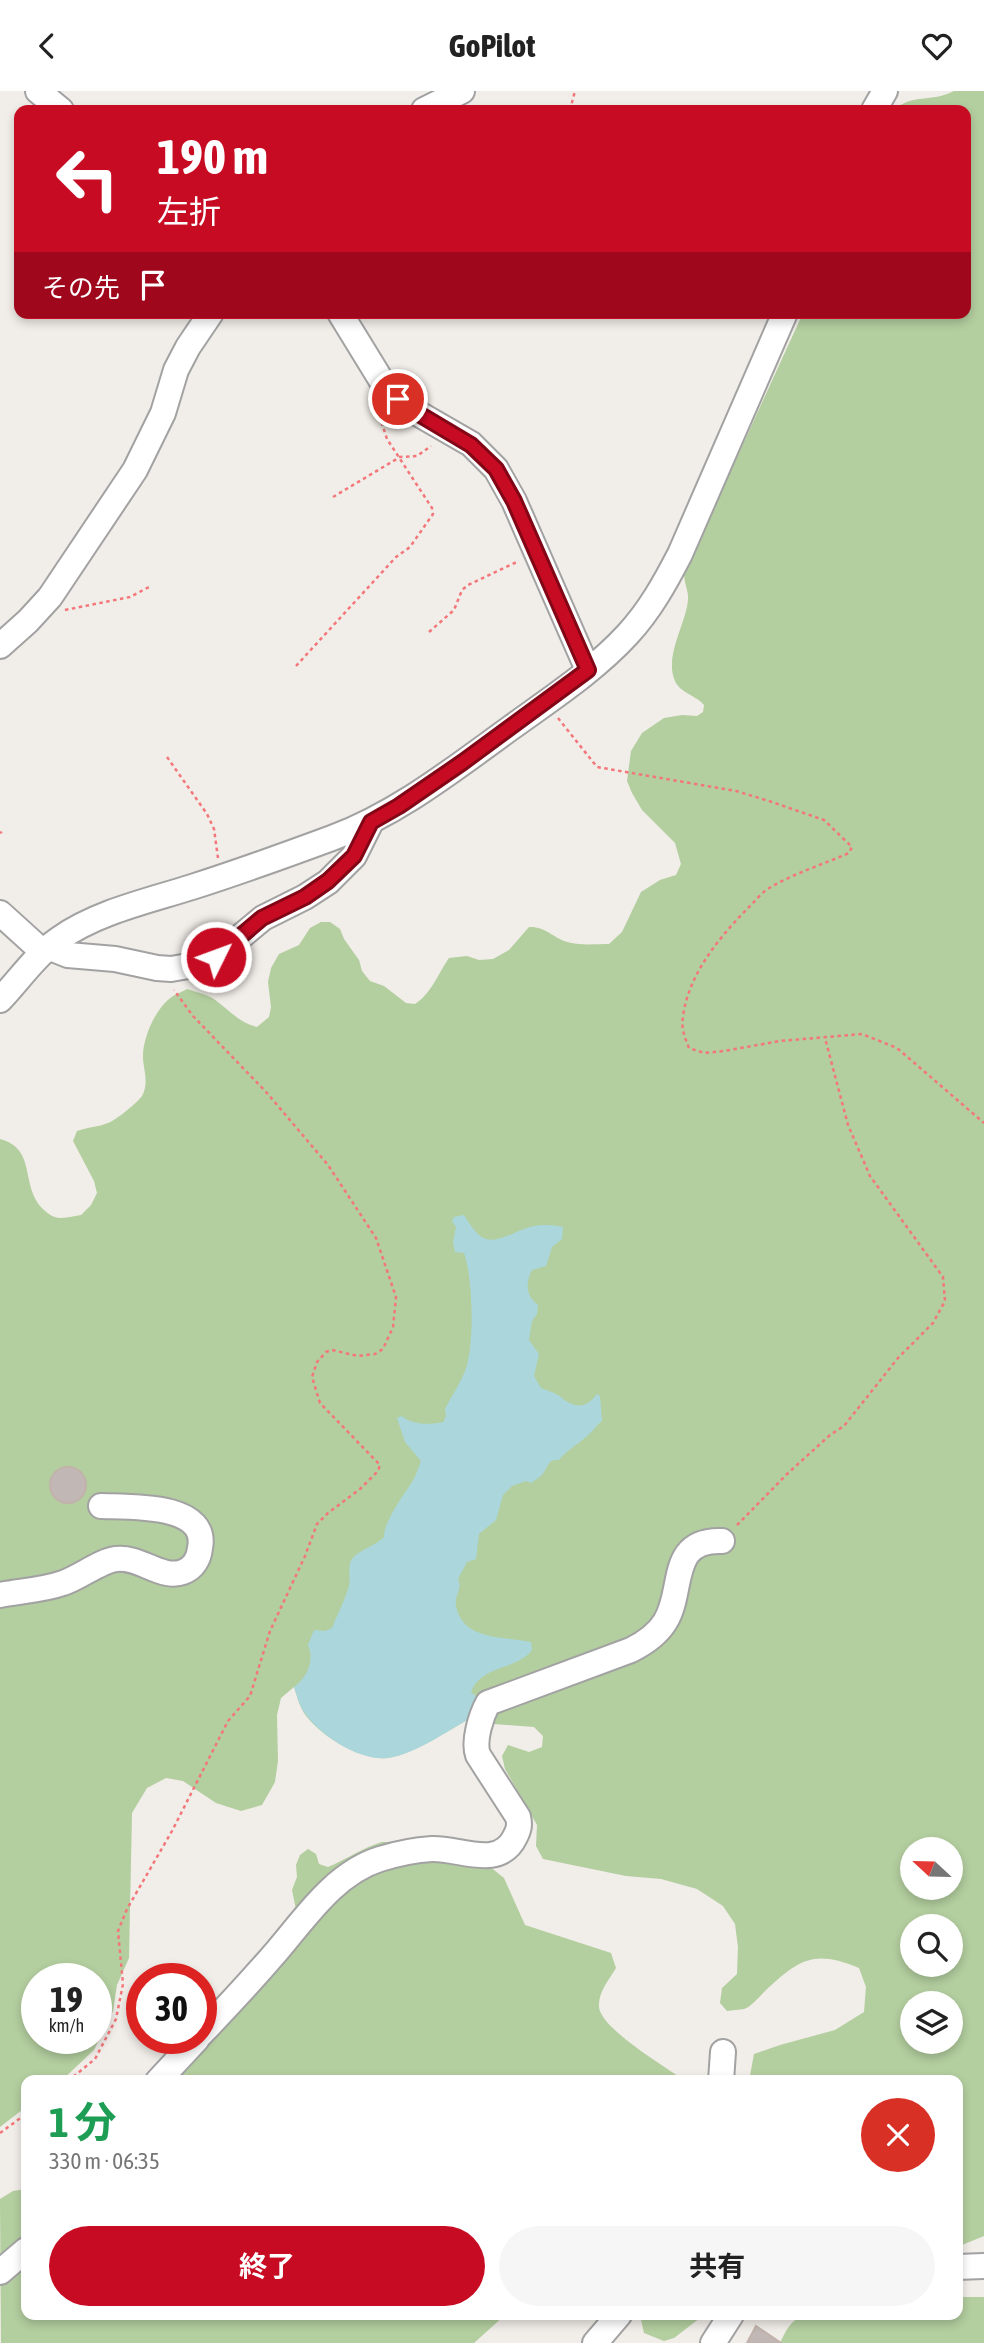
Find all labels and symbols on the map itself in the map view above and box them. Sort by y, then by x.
pin [368,369,428,429]
position arrow [179,920,253,994]
north arrow [900,1837,962,1901]
speed limit sign: 30 [126,1963,217,2054]

